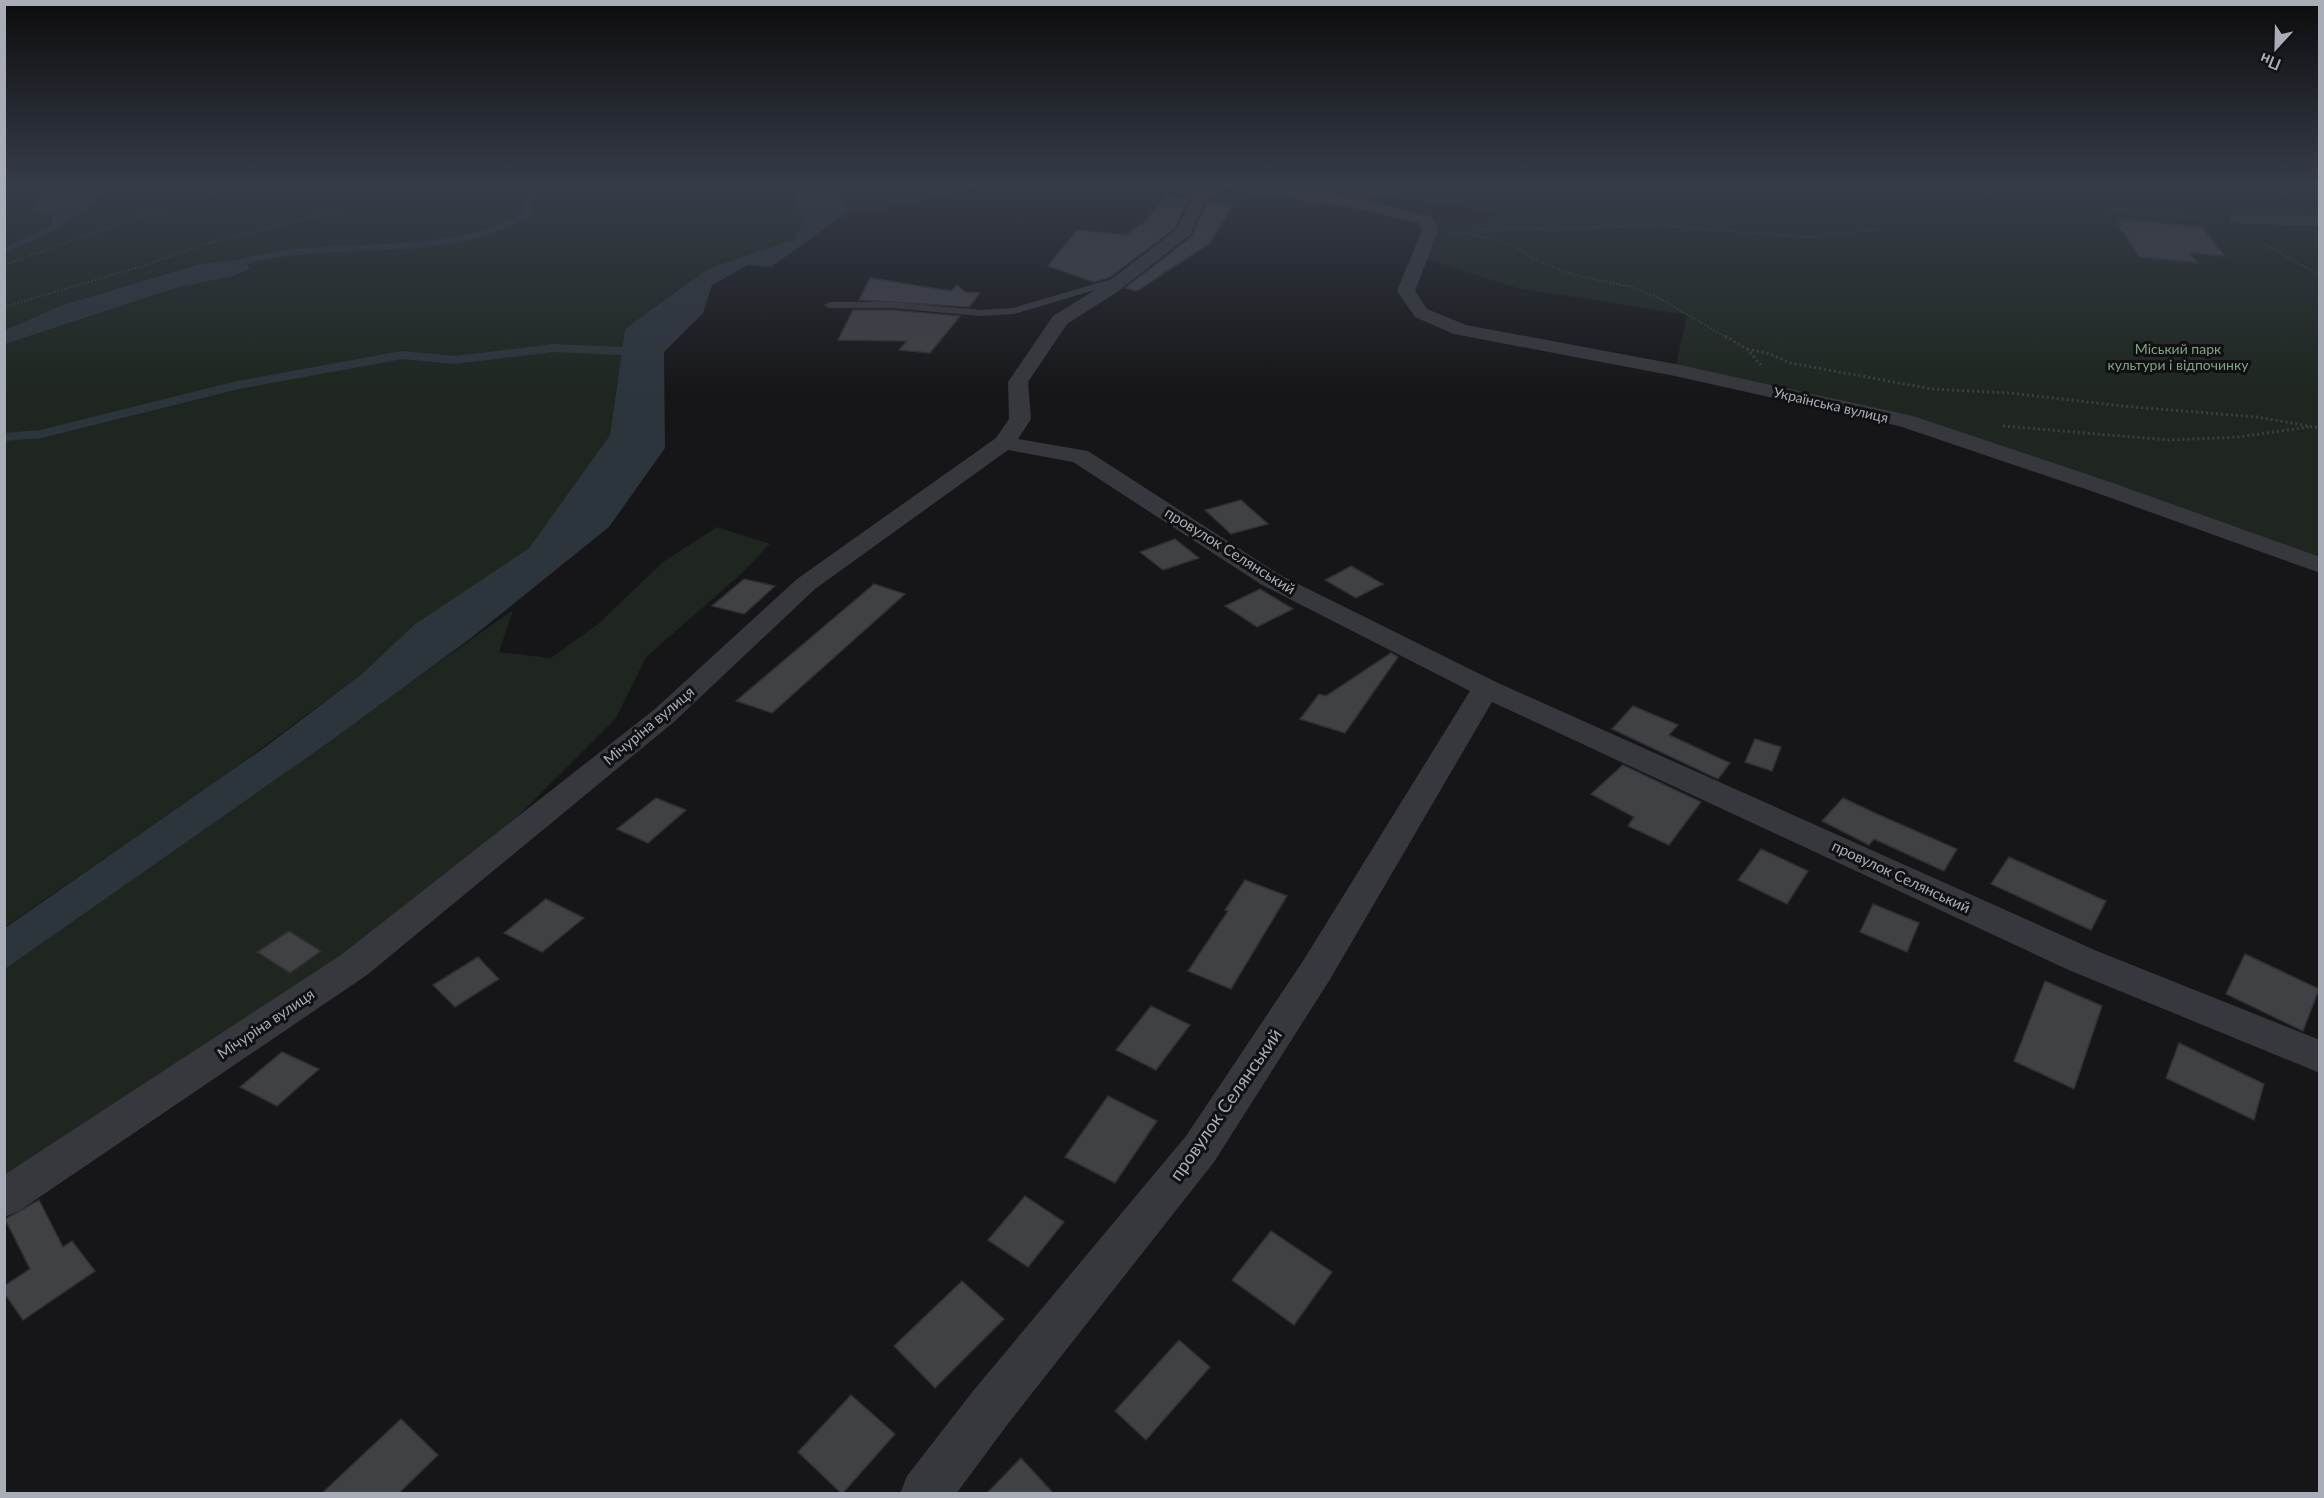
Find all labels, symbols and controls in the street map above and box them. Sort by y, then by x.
north arrow [2246,18,2306,78]
text: Пн [2257,50,2283,75]
park label: Міський парк культури і відпочинку [2108,340,2249,373]
street label: Українська вулиця [1772,383,1890,426]
street label: провулок Селянський [1162,503,1299,598]
street label: Мічуріна вулиця [599,682,697,768]
street label: провулок Селянський [1830,836,1973,916]
street label: Мічуріна вулиця [214,984,317,1062]
street label: провулок Селянський [1164,1024,1286,1185]

